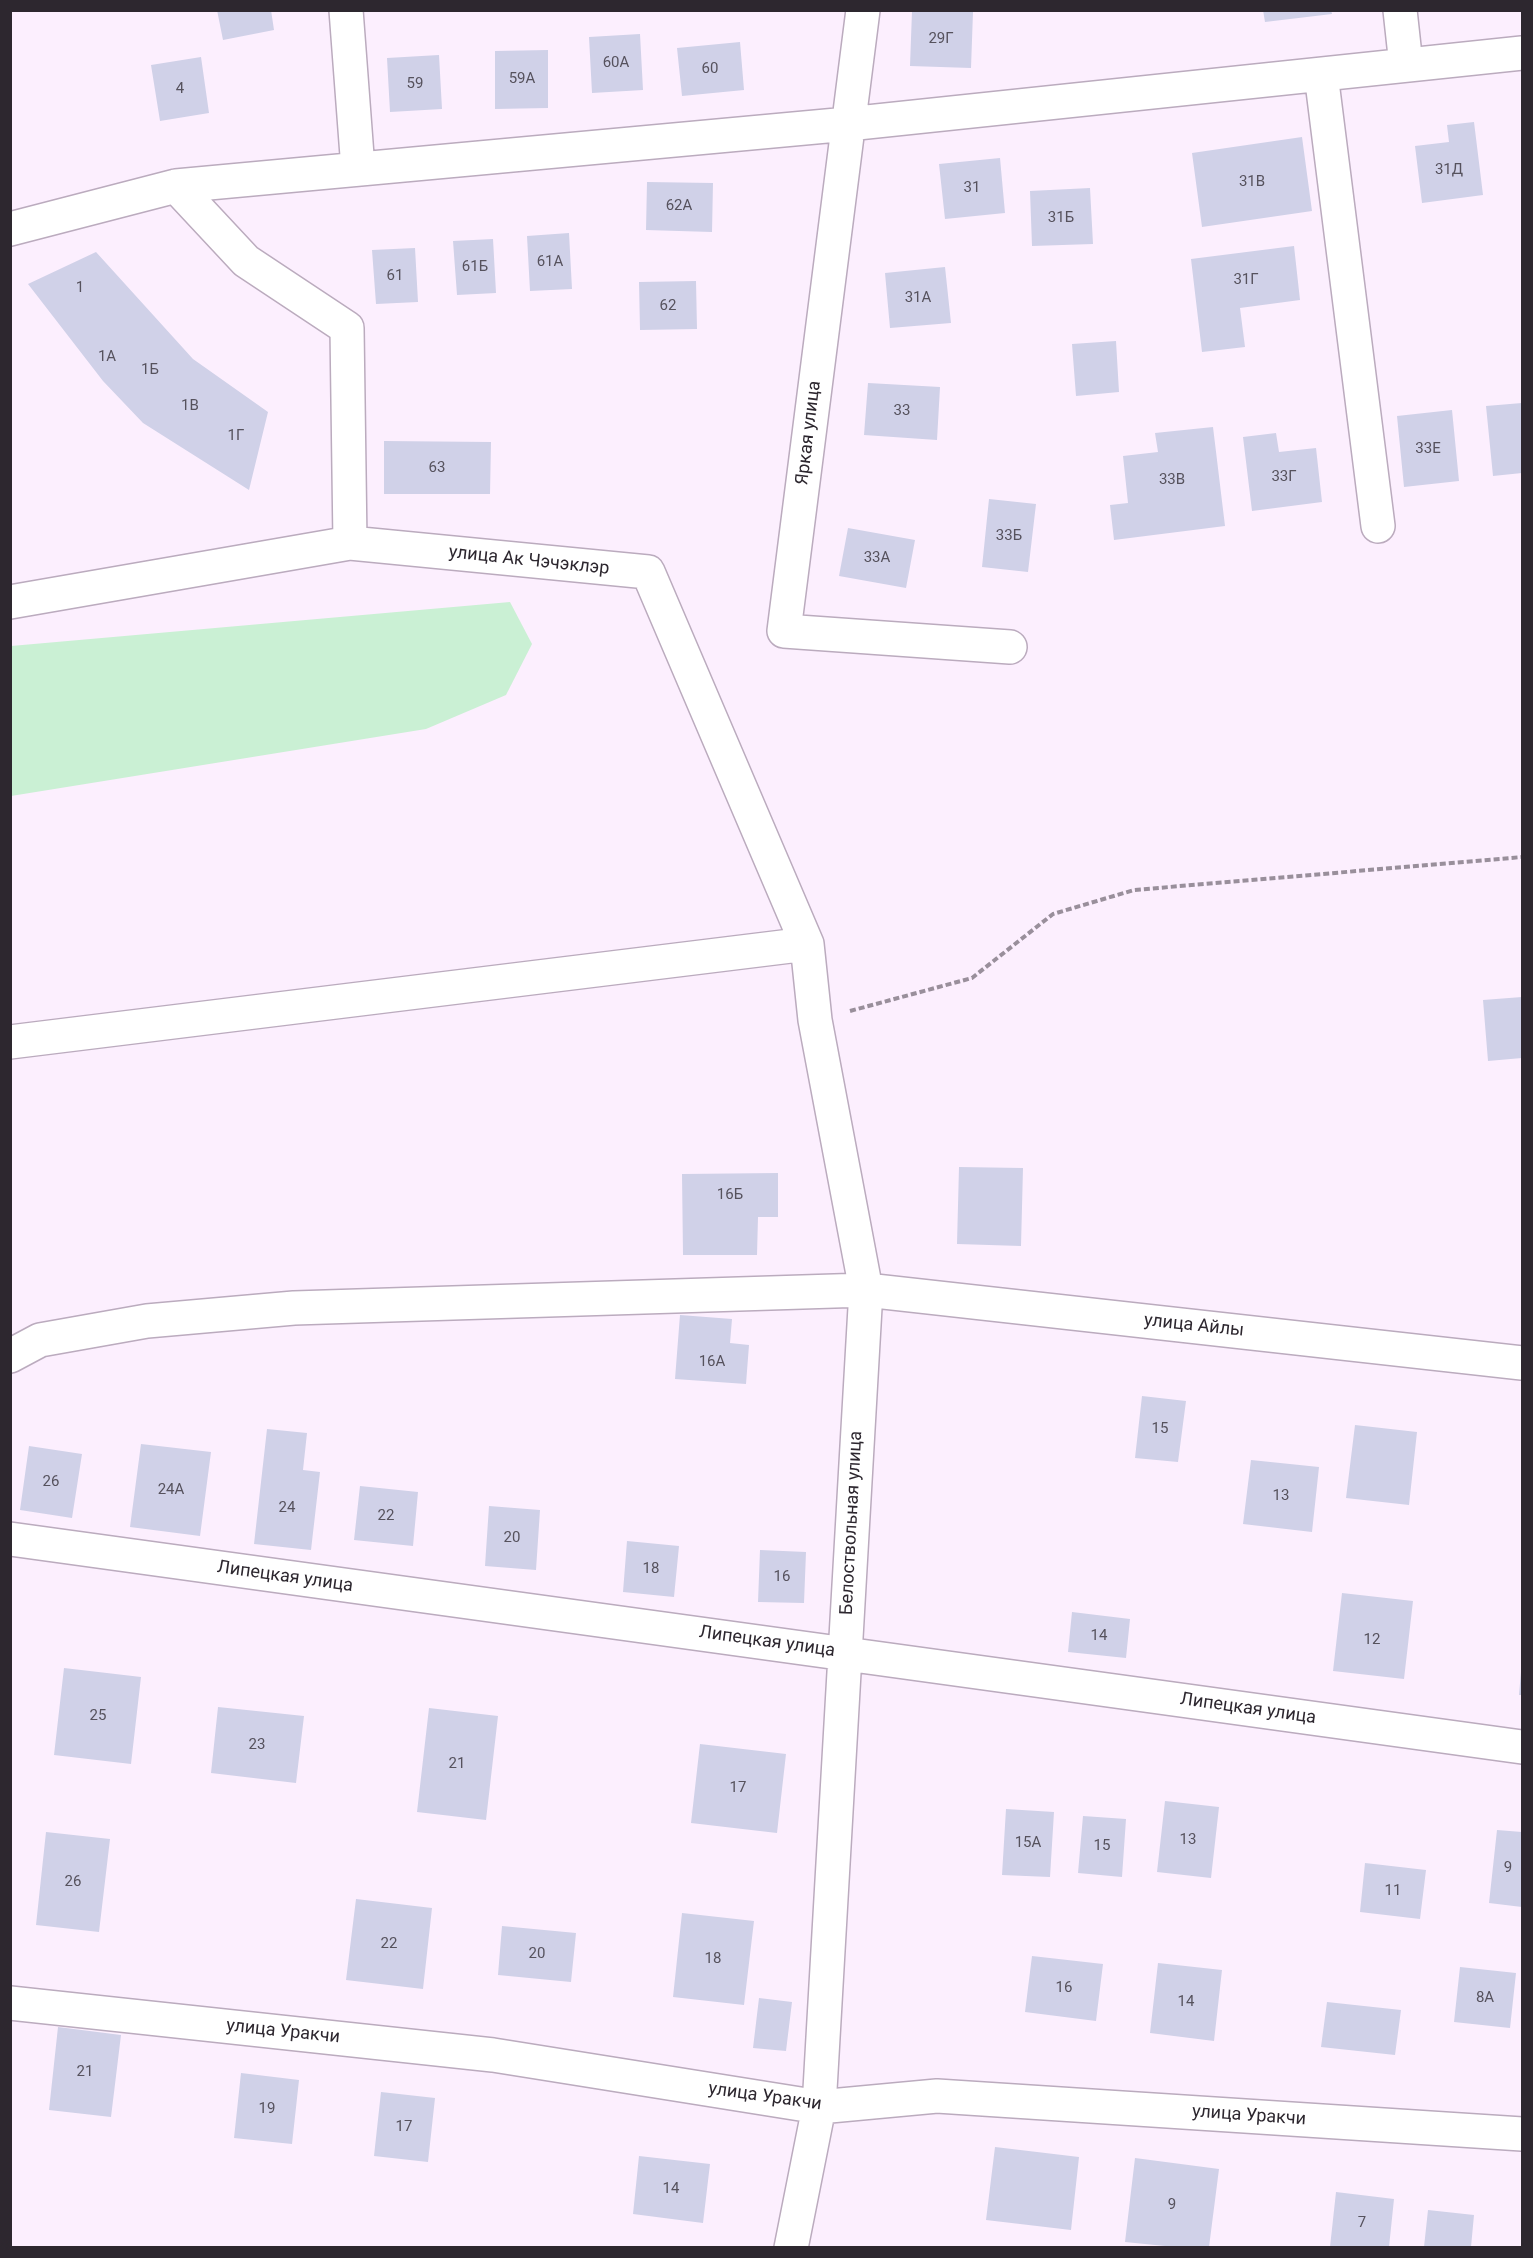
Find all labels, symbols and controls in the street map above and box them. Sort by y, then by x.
house number: 29Г [928,30,954,48]
house number: 60А [603,54,629,72]
house number: 60 [702,60,718,78]
house number: 59А [509,70,535,88]
house number: 59 [407,75,423,93]
house number: 4 [176,80,184,98]
house number: 31Д [1435,161,1463,179]
house number: 31В [1239,173,1265,191]
house number: 31 [964,179,980,197]
house number: 62А [666,197,692,215]
house number: 31Б [1048,209,1074,227]
house number: 61А [537,253,563,271]
house number: 61Б [462,258,488,276]
house number: 61 [387,267,403,285]
house number: 31Г [1233,271,1259,289]
house number: 1 [76,279,84,297]
house number: 31А [905,289,931,307]
house number: 62 [660,297,676,315]
house number: 1А [98,348,116,366]
house number: 1Б [141,361,159,379]
street label: Яркая улица [792,380,826,486]
house number: 1В [181,397,199,415]
house number: 33 [894,402,910,420]
house number: 1Г [228,427,244,445]
house number: 33Е [1415,440,1441,458]
house number: 63 [429,459,445,477]
house number: 33Г [1271,468,1297,486]
house number: 33В [1159,471,1185,489]
house number: 33Б [996,527,1022,545]
street label: улица Ак Чэчэклэр [448,542,610,580]
house number: 33А [864,549,890,567]
house number: 16Б [717,1186,743,1204]
street label: улица Айлы [1143,1310,1245,1342]
house number: 16А [699,1353,725,1371]
house number: 15 [1152,1420,1168,1438]
street label: Белоствольная улица [836,1430,868,1616]
house number: 26 [43,1473,59,1491]
house number: 24А [158,1481,184,1499]
house number: 13 [1273,1487,1289,1505]
house number: 24 [279,1499,295,1517]
house number: 22 [378,1507,394,1525]
house number: 20 [504,1529,520,1547]
street label: Липецкая улица [216,1557,354,1597]
house number: 18 [643,1560,659,1578]
house number: 16 [774,1568,790,1586]
street label: Липецкая улица [698,1622,836,1662]
house number: 14 [1091,1627,1107,1645]
house number: 12 [1364,1631,1380,1649]
street label: Липецкая улица [1179,1689,1317,1729]
house number: 25 [90,1707,106,1725]
house number: 23 [249,1736,265,1754]
house number: 21 [449,1755,465,1773]
house number: 17 [730,1779,746,1797]
house number: 13 [1180,1831,1196,1849]
house number: 15А [1015,1834,1041,1852]
house number: 15 [1094,1837,1110,1855]
house number: 9 [1504,1859,1512,1877]
house number: 26 [65,1873,81,1891]
house number: 11 [1385,1882,1401,1900]
house number: 22 [381,1935,397,1953]
house number: 20 [529,1945,545,1963]
house number: 18 [705,1950,721,1968]
house number: 16 [1056,1979,1072,1997]
house number: 8А [1476,1989,1494,2007]
house number: 14 [1178,1993,1194,2011]
street label: улица Уракчи [225,2015,341,2049]
house number: 21 [77,2063,93,2081]
street label: улица Уракчи [707,2078,823,2116]
house number: 19 [259,2100,275,2118]
street label: улица Уракчи [1191,2101,1307,2131]
house number: 17 [396,2118,412,2136]
house number: 14 [663,2180,679,2198]
house number: 9 [1168,2196,1176,2214]
house number: 7 [1358,2214,1366,2232]

